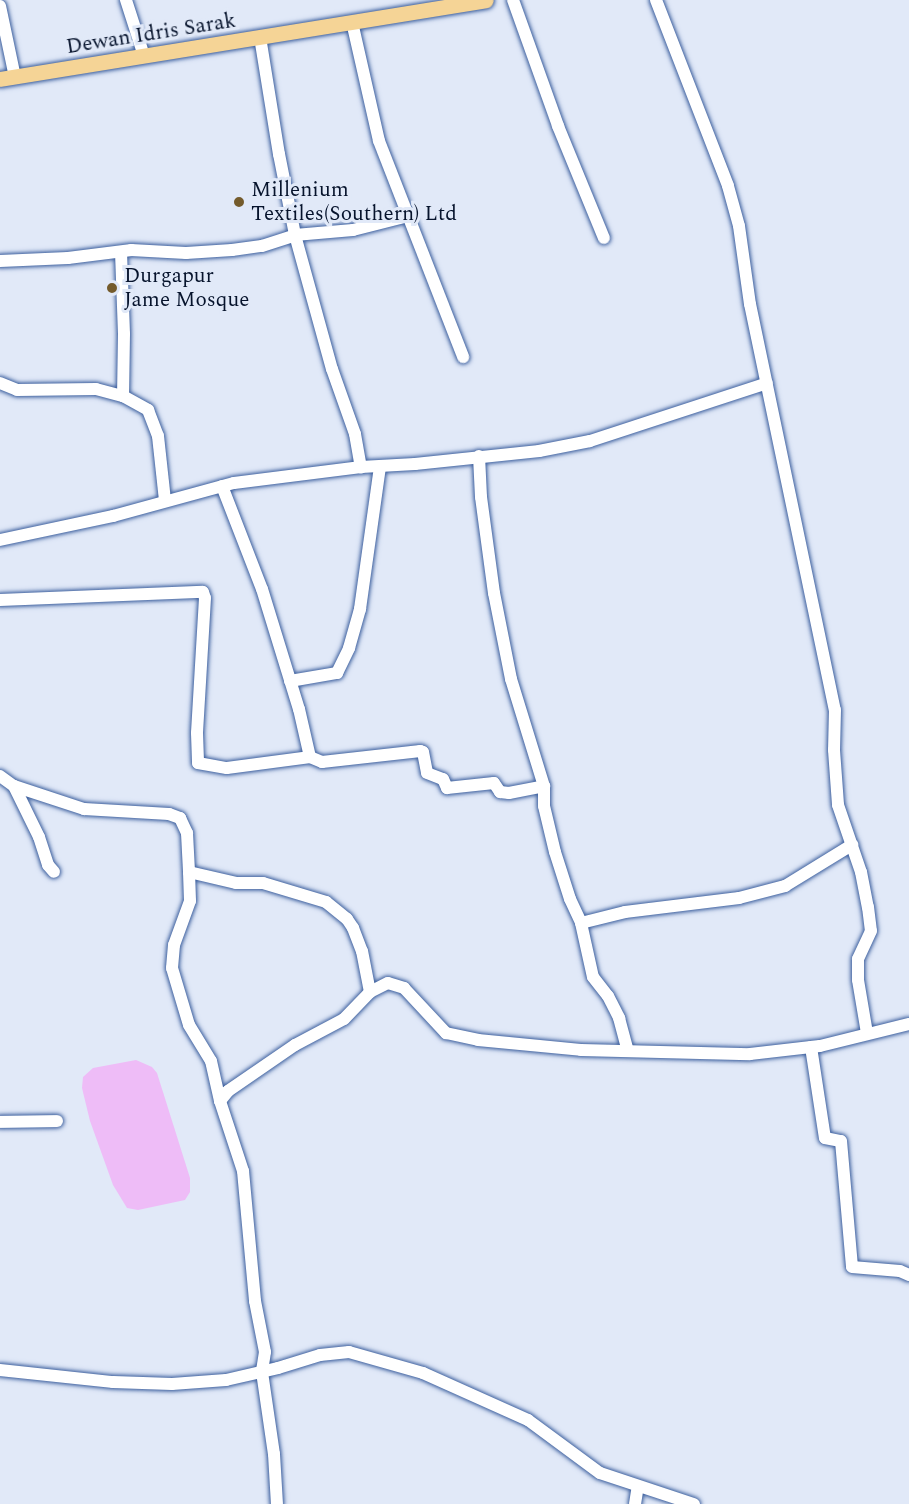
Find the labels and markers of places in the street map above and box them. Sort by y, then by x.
place label: Millenium Textiles(Southern) Ltd [251,177,457,227]
marker: Millenium Textiles(Southern) Ltd [232,195,246,209]
place label: Durgapur Jame Mosque [124,263,250,313]
marker: Durgapur Jame Mosque [105,281,119,295]

